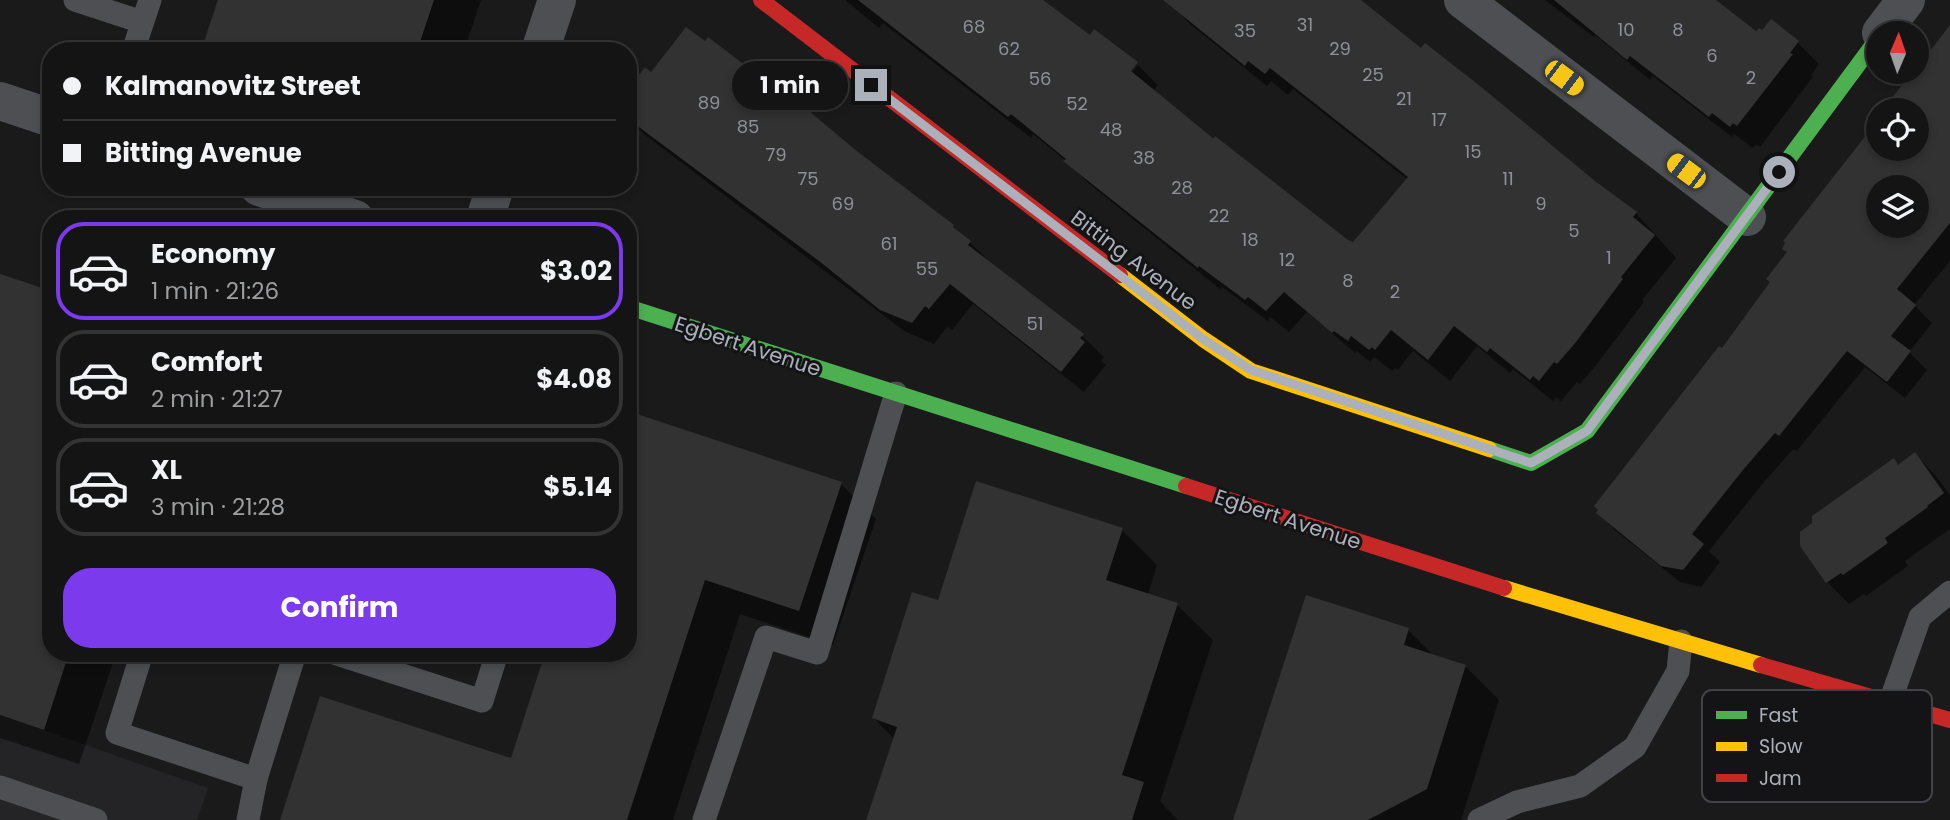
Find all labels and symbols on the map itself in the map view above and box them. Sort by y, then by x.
house number: 31 [1297,12,1313,37]
house number: 68 [963,14,985,39]
house number: 10 [1617,17,1635,42]
house number: 8 [1672,17,1684,42]
house number: 35 [1234,18,1256,43]
north arrow [1866,21,1928,84]
house number: 62 [998,36,1020,61]
house number: 29 [1329,36,1351,61]
house number: 6 [1706,43,1718,68]
car [1541,57,1588,99]
callout: 1 min [731,60,846,110]
house number: 25 [1362,62,1384,87]
house number: 2 [1746,65,1756,90]
house number: 56 [1029,66,1051,91]
route end [855,69,887,101]
house number: 21 [1396,86,1412,111]
house number: 89 [698,90,720,115]
house number: 52 [1066,91,1088,116]
house number: 17 [1431,107,1447,132]
house number: 85 [737,114,759,139]
house number: 48 [1100,117,1122,142]
house number: 15 [1464,139,1482,164]
house number: 79 [765,142,787,167]
house number: 38 [1133,145,1155,170]
car [1663,150,1710,192]
route start [1763,156,1795,188]
house number: 75 [797,166,819,191]
house number: 11 [1502,166,1514,191]
house number: 28 [1171,175,1193,200]
house number: 69 [832,191,854,216]
house number: 9 [1535,191,1547,216]
street label: Bitting Avenue [1065,203,1203,317]
house number: 22 [1209,203,1229,228]
house number: 5 [1568,218,1580,243]
house number: 18 [1241,227,1259,252]
house number: 61 [880,231,898,256]
house number: 1 [1606,245,1612,270]
house number: 12 [1279,247,1295,272]
house number: 55 [916,256,938,281]
house number: 8 [1342,268,1354,293]
house number: 2 [1390,279,1400,304]
street label: Egbert Avenue [671,309,825,383]
house number: 51 [1026,311,1044,336]
street label: Egbert Avenue [1211,482,1365,556]
legend [1702,690,1932,802]
text: Fast [1759,702,1798,729]
text: Slow [1759,733,1803,760]
text: Jam [1759,765,1801,792]

